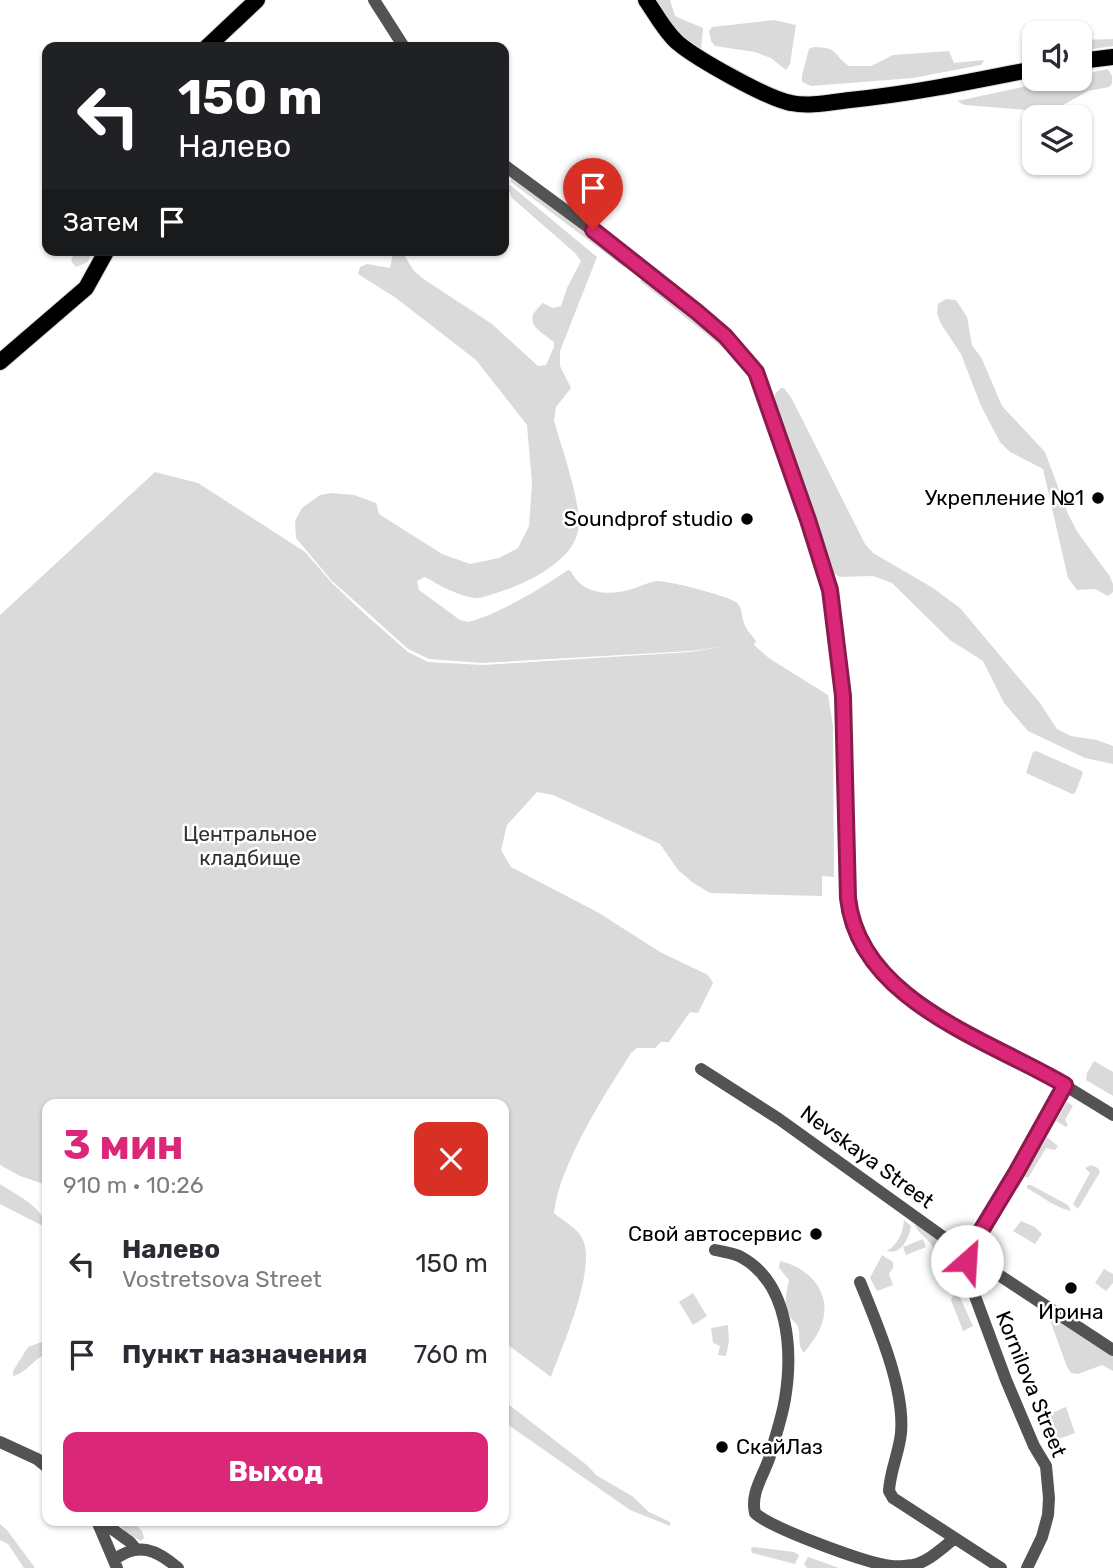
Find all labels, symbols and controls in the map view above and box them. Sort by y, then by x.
map controls [1022,21,1092,175]
button: sound [1022,21,1092,91]
text: 150 m [178,68,323,126]
icon: left [63,70,154,161]
button: layers [1022,105,1092,175]
text: Налево [178,127,291,165]
pin [563,158,623,230]
icon: arrive [574,169,612,207]
icon: arrive [153,203,191,241]
text: Затем [63,207,139,238]
place label: Укрепление №1 [925,485,1084,510]
marker: Укрепление №1 [1090,490,1106,506]
place label: Soundprof studio [564,506,733,531]
marker: Soundprof studio [739,511,755,527]
park label: Центральное кладбище [183,821,317,870]
street label: Nevskaya Street [796,1100,939,1213]
text: 3 мин [63,1120,184,1170]
button: close [414,1122,488,1196]
text: 910 m · 10:26 [63,1171,204,1199]
place label: Свой автосервис [628,1221,802,1246]
position arrow [930,1224,1004,1298]
marker: Свой автосервис [808,1226,824,1242]
text: Налево [122,1234,220,1265]
icon: left [63,1245,101,1283]
text: 150 m [415,1248,488,1279]
text: Vostretsova Street [122,1265,322,1293]
marker: Ирина [1063,1280,1079,1296]
place label: Ирина [1038,1299,1104,1324]
street label: Kornilova Street [991,1307,1072,1460]
icon: arrive [63,1336,101,1374]
text: Пункт назначения [122,1339,367,1370]
text: 760 m [414,1339,488,1370]
button: Выход [63,1432,488,1512]
place label: СкайЛаз [736,1434,823,1459]
marker: СкайЛаз [714,1439,730,1455]

